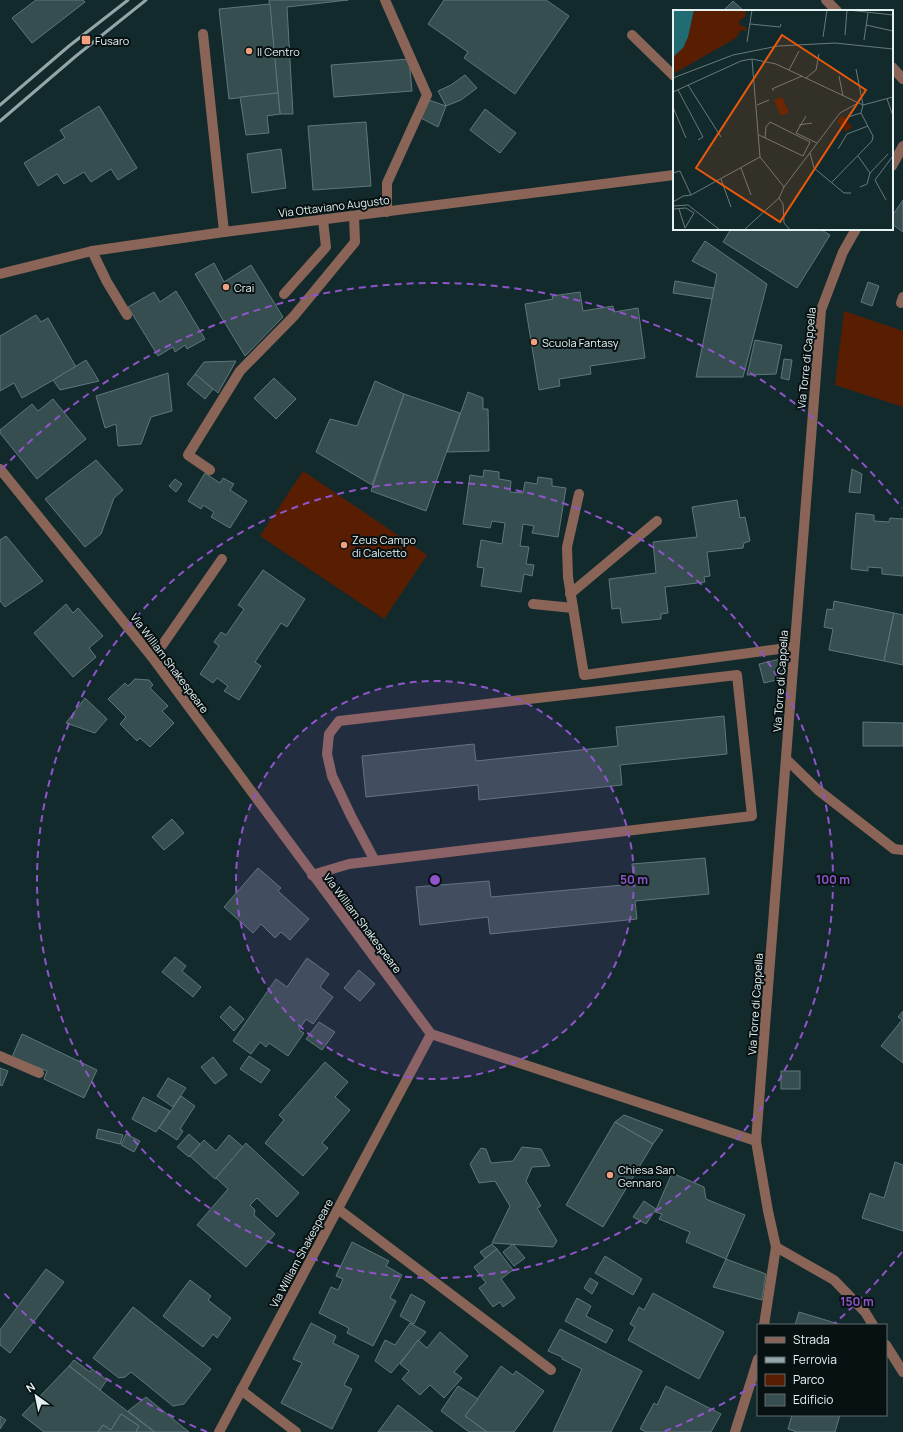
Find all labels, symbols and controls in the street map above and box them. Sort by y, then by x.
inset map [673,10,893,230]
place label: Fusaro [95,33,130,48]
marker: Fusaro [80,34,92,46]
place label: Il Centro [257,44,300,59]
marker: Il Centro [244,46,254,56]
street label: Via Ottaviano Augusto [278,192,391,220]
place label: Crai [234,280,254,295]
marker: Crai [221,282,231,292]
street label: Via Torre di Cappella [793,307,819,409]
place label: Scuola Fantasy [542,335,619,350]
marker: Scuola Fantasy [529,337,539,347]
place label: Zeus Campo di Calcetto [352,532,417,560]
marker: Zeus Campo di Calcetto [339,540,349,550]
street label: Via William Shakespeare [127,610,213,716]
street label: Via Torre di Cappella [769,630,791,732]
street label: Via William Shakespeare [320,870,406,976]
text: 50 m [620,871,648,888]
text: 100 m [816,871,850,888]
centre of rings [428,873,442,887]
street label: Via Torre di Cappella [744,953,766,1055]
place label: Chiesa San Gennaro [618,1162,675,1190]
marker: Chiesa San Gennaro [605,1170,615,1180]
street label: Via William Shakespeare [266,1195,336,1310]
text: 150 m [840,1293,874,1310]
legend [757,1324,887,1416]
text: Strada [793,1331,830,1348]
text: Ferrovia [793,1351,837,1368]
text: Parco [793,1371,824,1388]
north arrow [16,1376,56,1416]
text: N [23,1379,38,1396]
text: Edificio [793,1391,833,1408]

